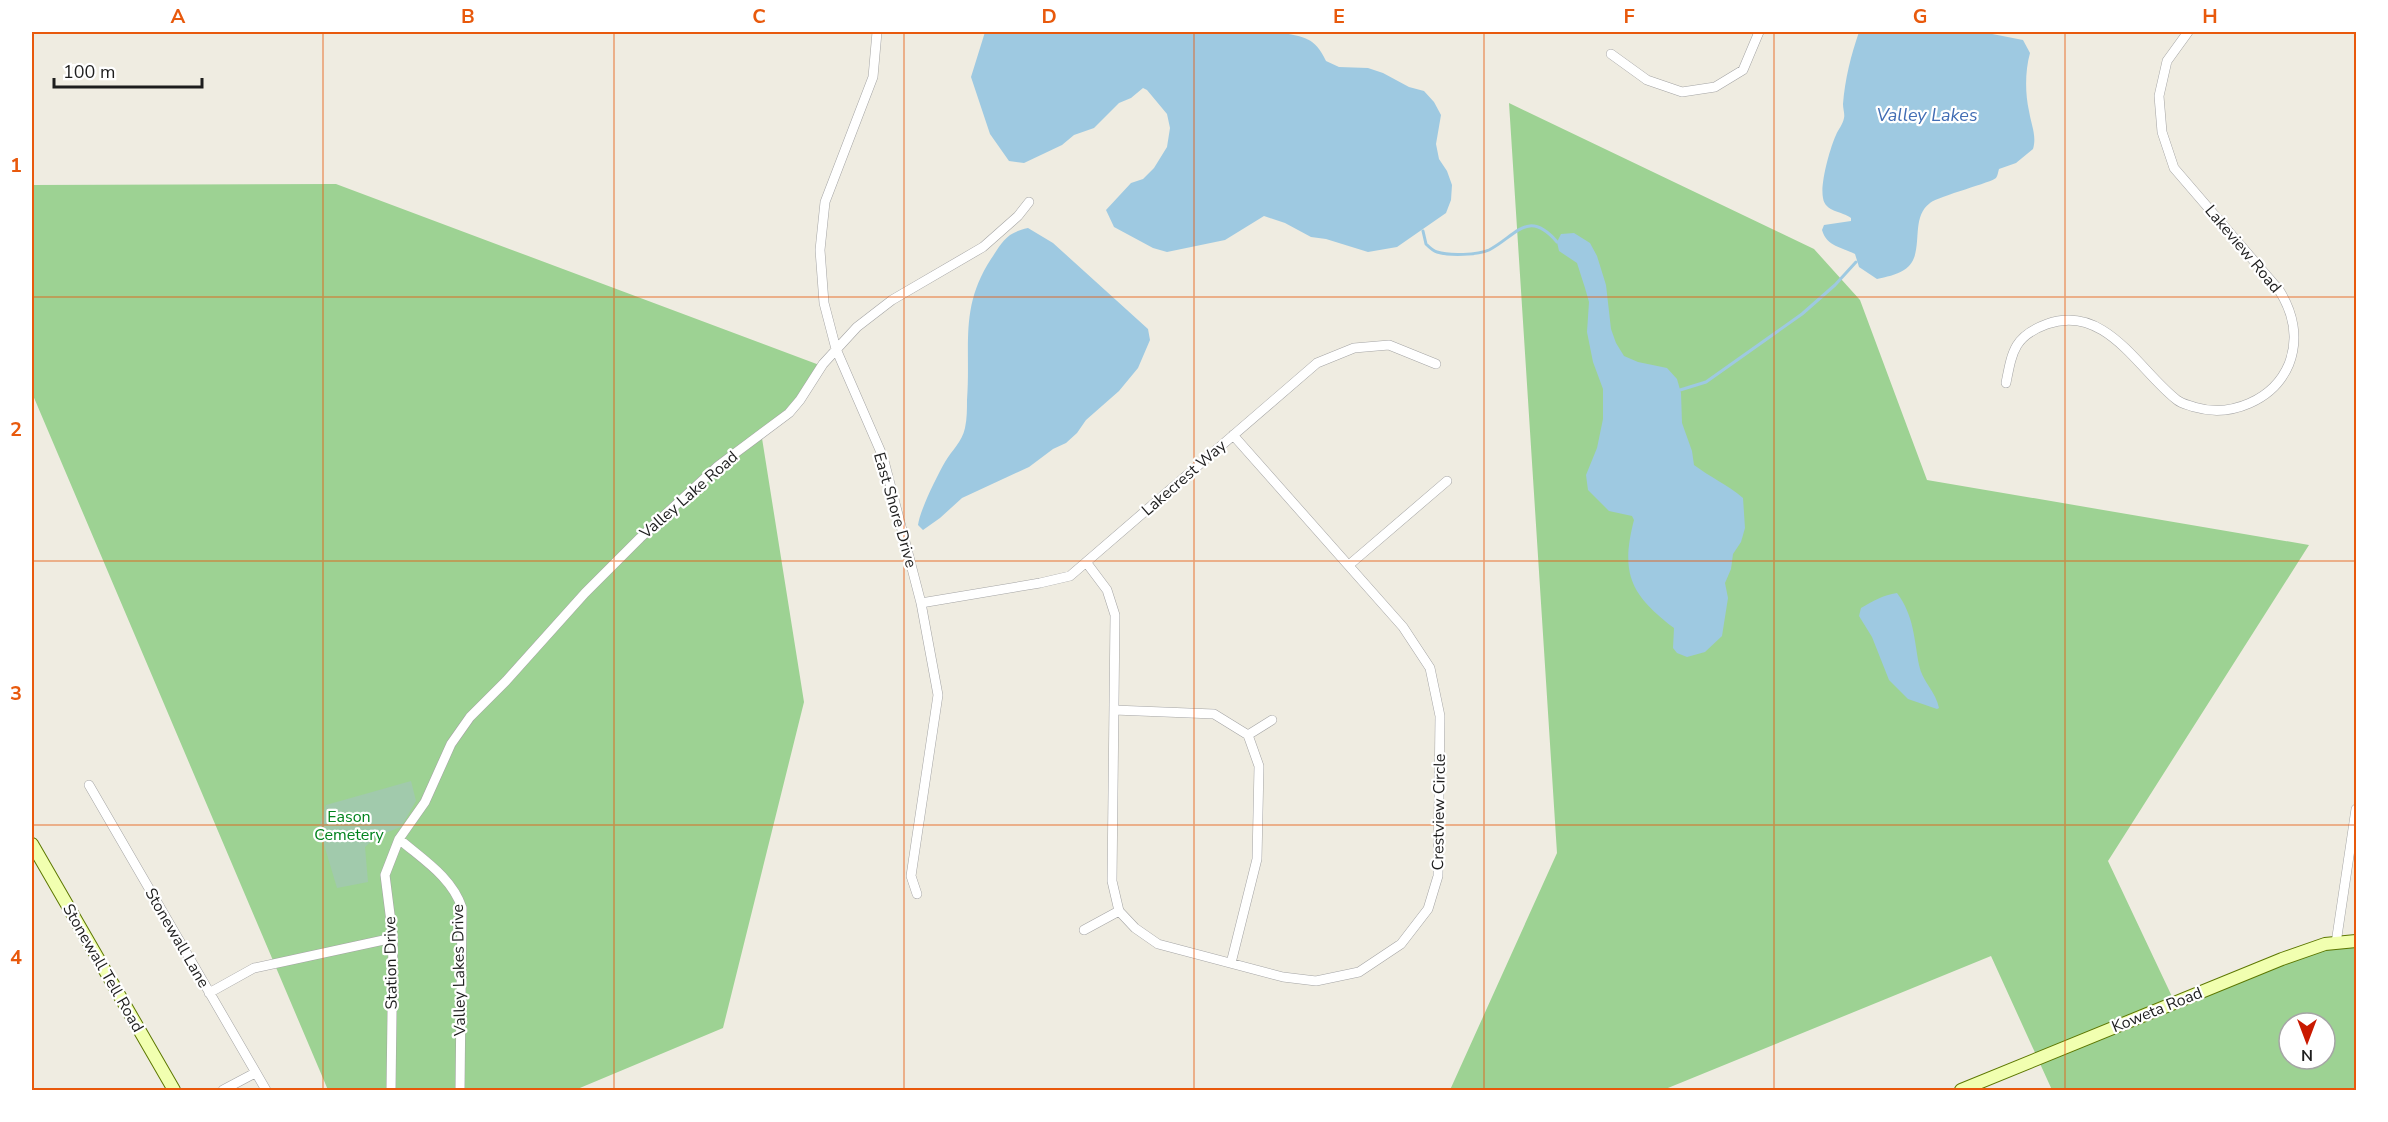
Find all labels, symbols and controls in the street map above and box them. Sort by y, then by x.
text: A [171,3,186,30]
text: B [461,3,475,30]
text: C [752,3,766,30]
text: D [1041,3,1057,30]
text: E [1333,3,1345,30]
text: F [1623,3,1635,30]
text: G [1913,3,1927,30]
text: H [2202,3,2218,30]
scale bar [54,51,202,89]
text: 100 m [63,60,115,84]
water label: Valley Lakes [1876,103,1978,127]
text: 1 [10,152,22,179]
street label: Lakeview Road [2200,200,2286,298]
text: 2 [10,416,22,443]
street label: Lakecrest Way [1137,435,1232,521]
street label: Valley Lake Road [634,446,743,544]
street label: East Shore Drive [868,450,922,570]
text: 3 [10,680,22,707]
street label: Crestview Circle [1427,753,1451,871]
park label: Eason Cemetery [314,806,384,846]
street label: Stonewall Lane [140,884,214,992]
street label: Stonewall Tell Road [57,900,149,1036]
street label: Valley Lakes Drive [447,904,471,1037]
street label: Station Drive [379,916,403,1010]
text: 4 [10,944,22,971]
street label: Koweta Road [2108,982,2206,1038]
north arrow [2277,1011,2337,1071]
text: N [2301,1044,2313,1066]

